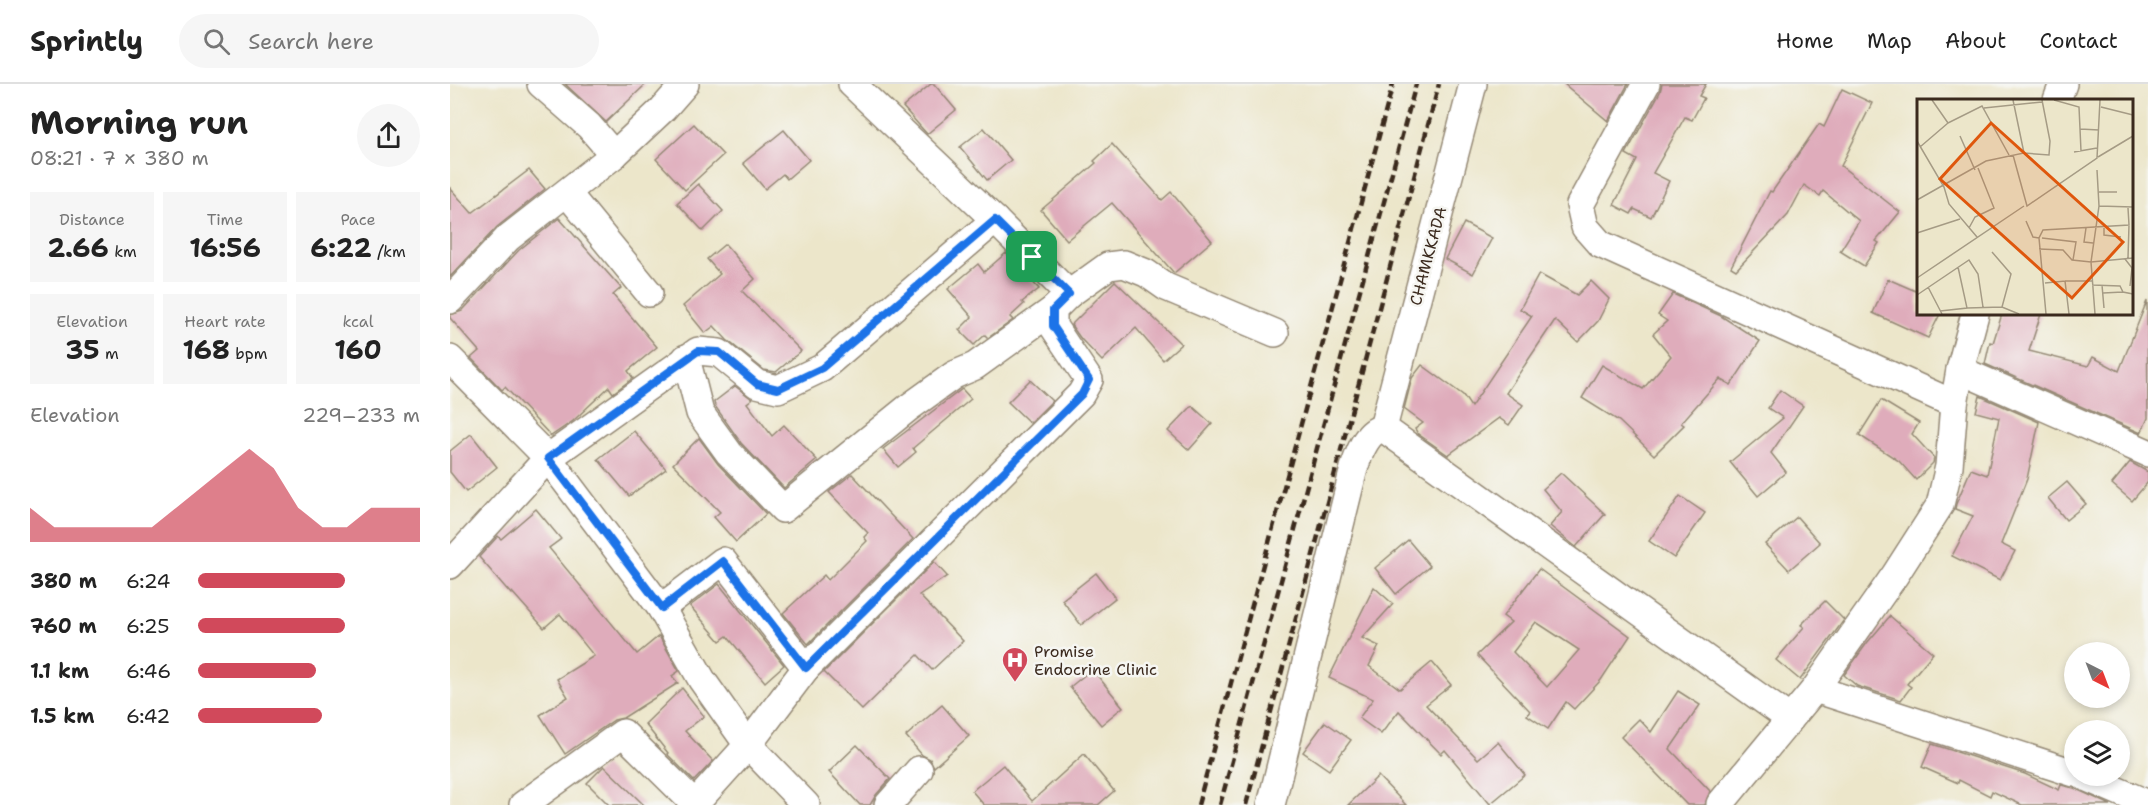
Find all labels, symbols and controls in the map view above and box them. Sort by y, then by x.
search box [179,14,599,68]
text: Sprintly [30,22,143,60]
icon: search [200,25,233,58]
text: Search here [248,27,374,56]
text: Home [1776,27,1834,55]
text: Map [1867,27,1912,55]
text: About [1945,27,2006,55]
text: Contact [2039,27,2118,55]
inset map [1917,99,2133,315]
text: Morning run [30,100,248,145]
button: share [357,104,420,167]
text: 08:21 · 7 × 380 m [30,145,209,171]
street label: CHAMKKADA [1405,204,1451,308]
text: Distance [59,209,125,230]
text: Time [207,209,243,230]
text: Pace [340,209,376,230]
text: 2.66 [47,230,109,265]
text: 16:56 [189,230,261,265]
text: 6:22 [310,230,372,265]
pin [1006,231,1057,282]
icon: arrive [1015,240,1048,273]
text: km [109,241,137,262]
text: /km [372,241,406,262]
text: Elevation [56,311,128,332]
text: Heart rate [184,311,266,332]
text: kcal [342,311,374,332]
text: 35 [65,332,100,367]
text: 168 [182,332,230,367]
text: 160 [334,332,382,367]
text: m [100,343,119,364]
text: bpm [230,343,268,364]
text: Elevation [30,402,120,428]
text: 229–233 m [302,402,420,428]
text: 380 m [30,568,97,594]
text: 6:24 [126,568,170,594]
text: 760 m [30,613,97,639]
text: 6:25 [126,613,170,639]
place label: Promise Endocrine Clinic [1034,641,1157,680]
north arrow [2064,642,2130,708]
map controls [2064,642,2130,786]
hospital icon: Promise Endocrine Clinic [1000,645,1030,683]
text: 1.1 km [30,658,89,684]
text: 6:46 [126,658,171,684]
text: 1.5 km [30,703,94,729]
text: 6:42 [126,703,170,729]
button: layers [2064,720,2130,786]

